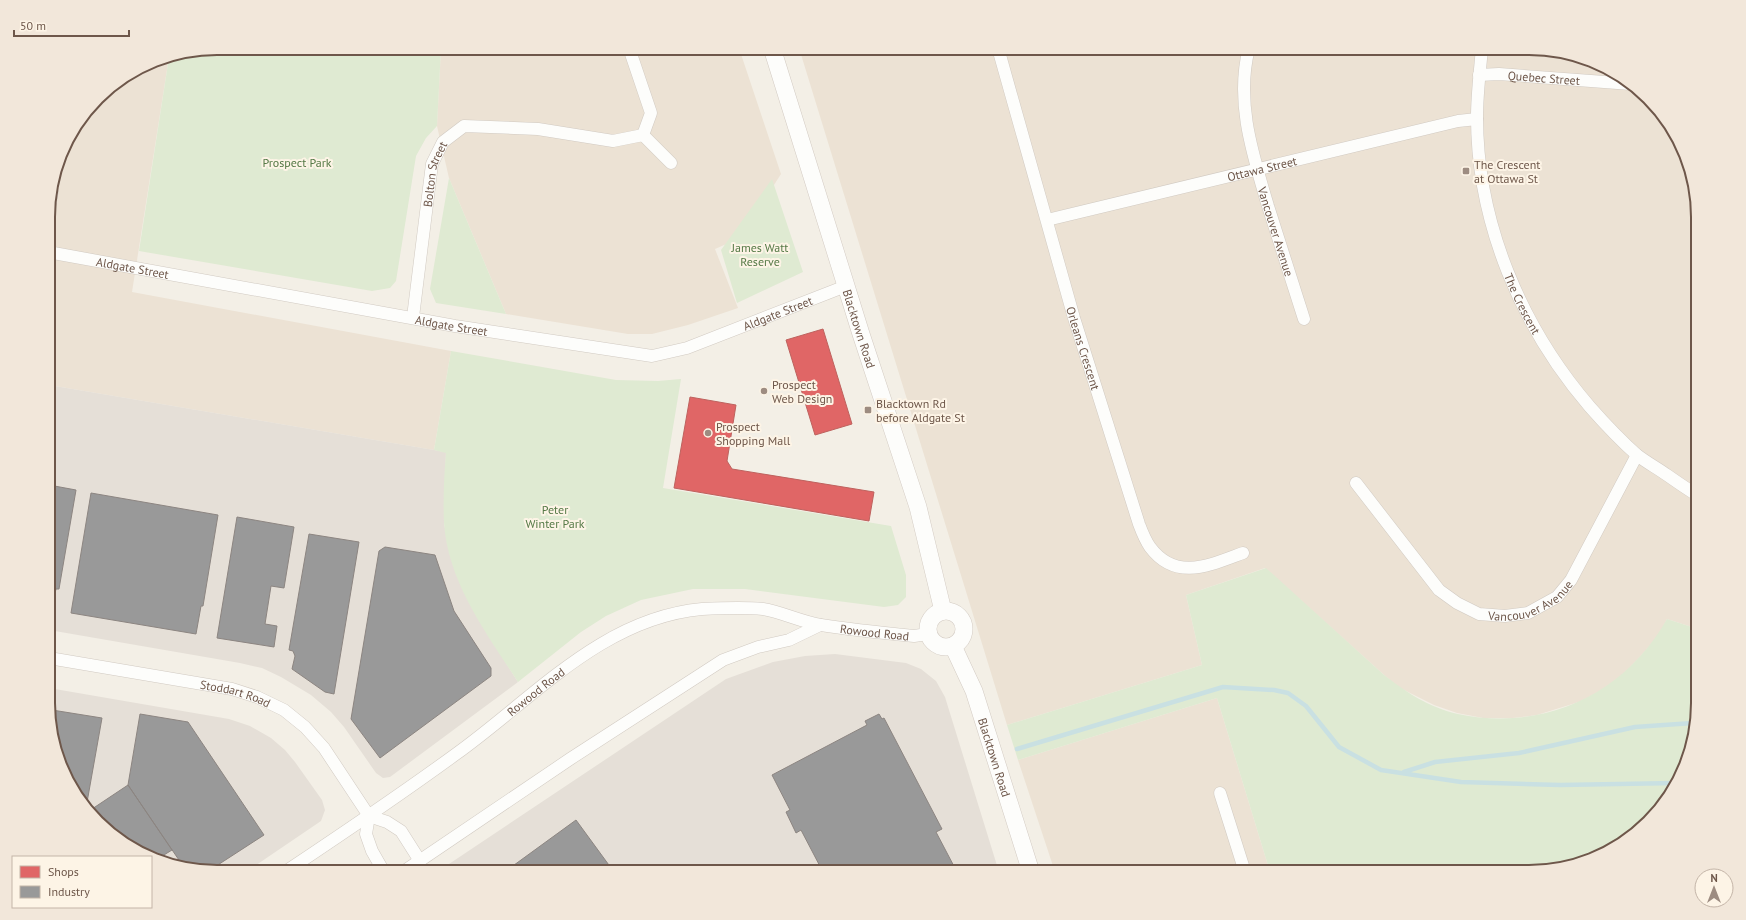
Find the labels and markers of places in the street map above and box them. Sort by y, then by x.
place label: The Crescent at Ottawa St [1474,157,1540,186]
marker: The Crescent at Ottawa St [1461,166,1471,176]
place label: Prospect Web Design [772,377,832,406]
marker: Prospect Web Design [759,386,769,396]
place label: Blacktown Rd before Aldgate St [876,396,965,425]
marker: Blacktown Rd before Aldgate St [863,405,873,415]
place label: Prospect Shopping Mall [716,419,791,448]
marker: Prospect Shopping Mall [703,428,713,438]

